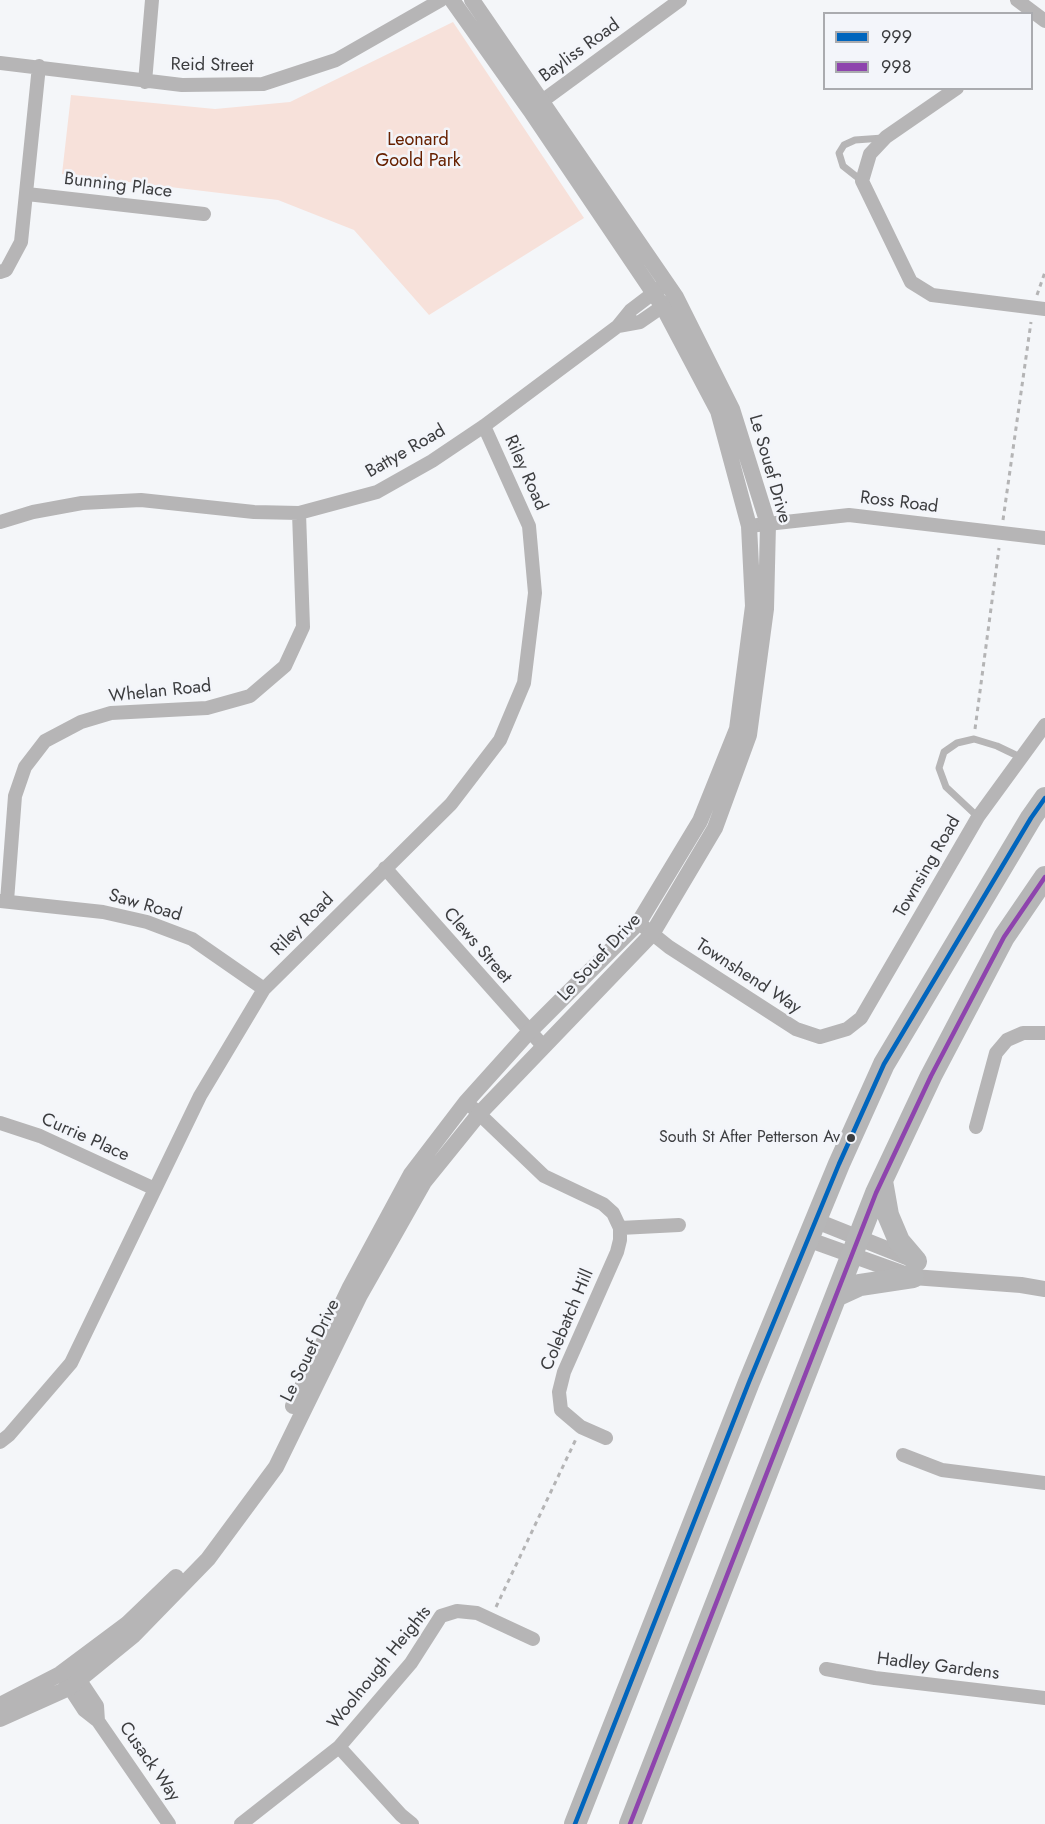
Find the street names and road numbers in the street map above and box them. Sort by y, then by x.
street label: Bayliss Road [536,15,624,87]
street label: Reid Street [170,54,254,78]
street label: Bunning Place [63,169,173,203]
street label: Le Souef Drive [743,412,795,526]
street label: Battye Road [362,421,450,483]
street label: Riley Road [499,432,551,514]
street label: Ross Road [859,487,939,519]
street label: Whelan Road [108,676,212,708]
street label: Townsing Road [890,812,966,922]
street label: Saw Road [106,885,184,927]
street label: Riley Road [267,889,339,961]
street label: Clews Street [438,904,516,988]
street label: Le Souef Drive [554,910,646,1006]
street label: Townshend Way [691,935,805,1019]
street label: Currie Place [38,1109,132,1167]
street label: Colebatch Hill [537,1266,599,1374]
street label: Le Souef Drive [277,1296,345,1406]
street label: Woolnough Heights [324,1602,436,1734]
street label: Hadley Gardens [876,1649,1000,1685]
street label: Cusack Way [114,1718,184,1806]

